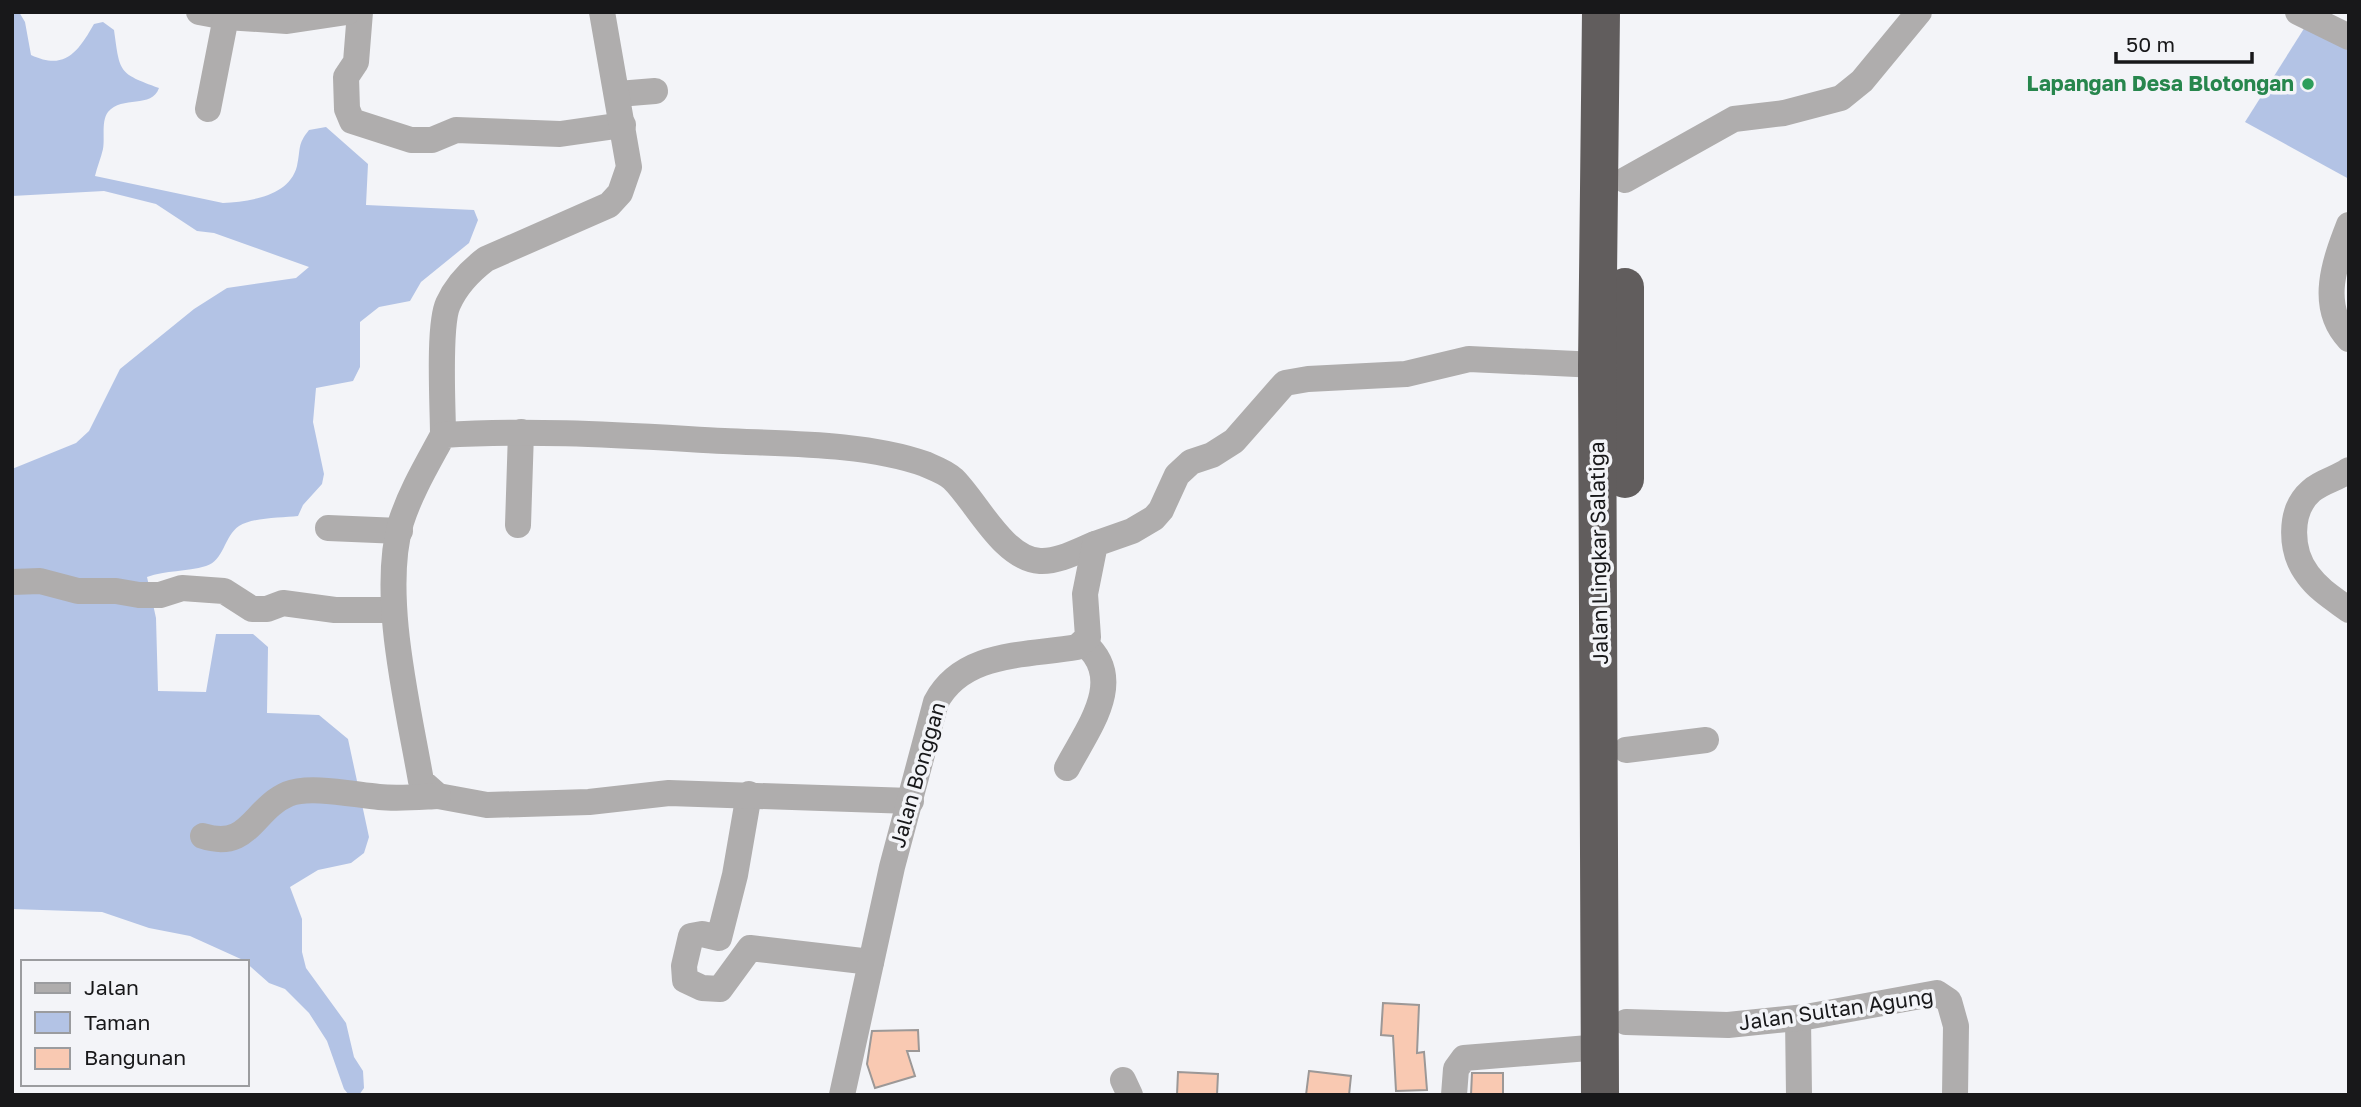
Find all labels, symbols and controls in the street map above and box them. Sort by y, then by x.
scale bar [2116,21,2252,65]
text: 50 m [2126,31,2175,57]
place label: Lapangan Desa Blotongan [2026,70,2294,96]
marker: Lapangan Desa Blotongan [2300,76,2316,92]
street label: Jalan Lingkar Salatiga [1583,441,1613,665]
street label: Jalan Bonggan [884,699,950,851]
legend [21,960,248,1086]
text: Jalan [84,974,139,1000]
street label: Jalan Sultan Agung [1737,982,1935,1036]
text: Taman [84,1009,150,1035]
text: Bangunan [84,1044,186,1070]

